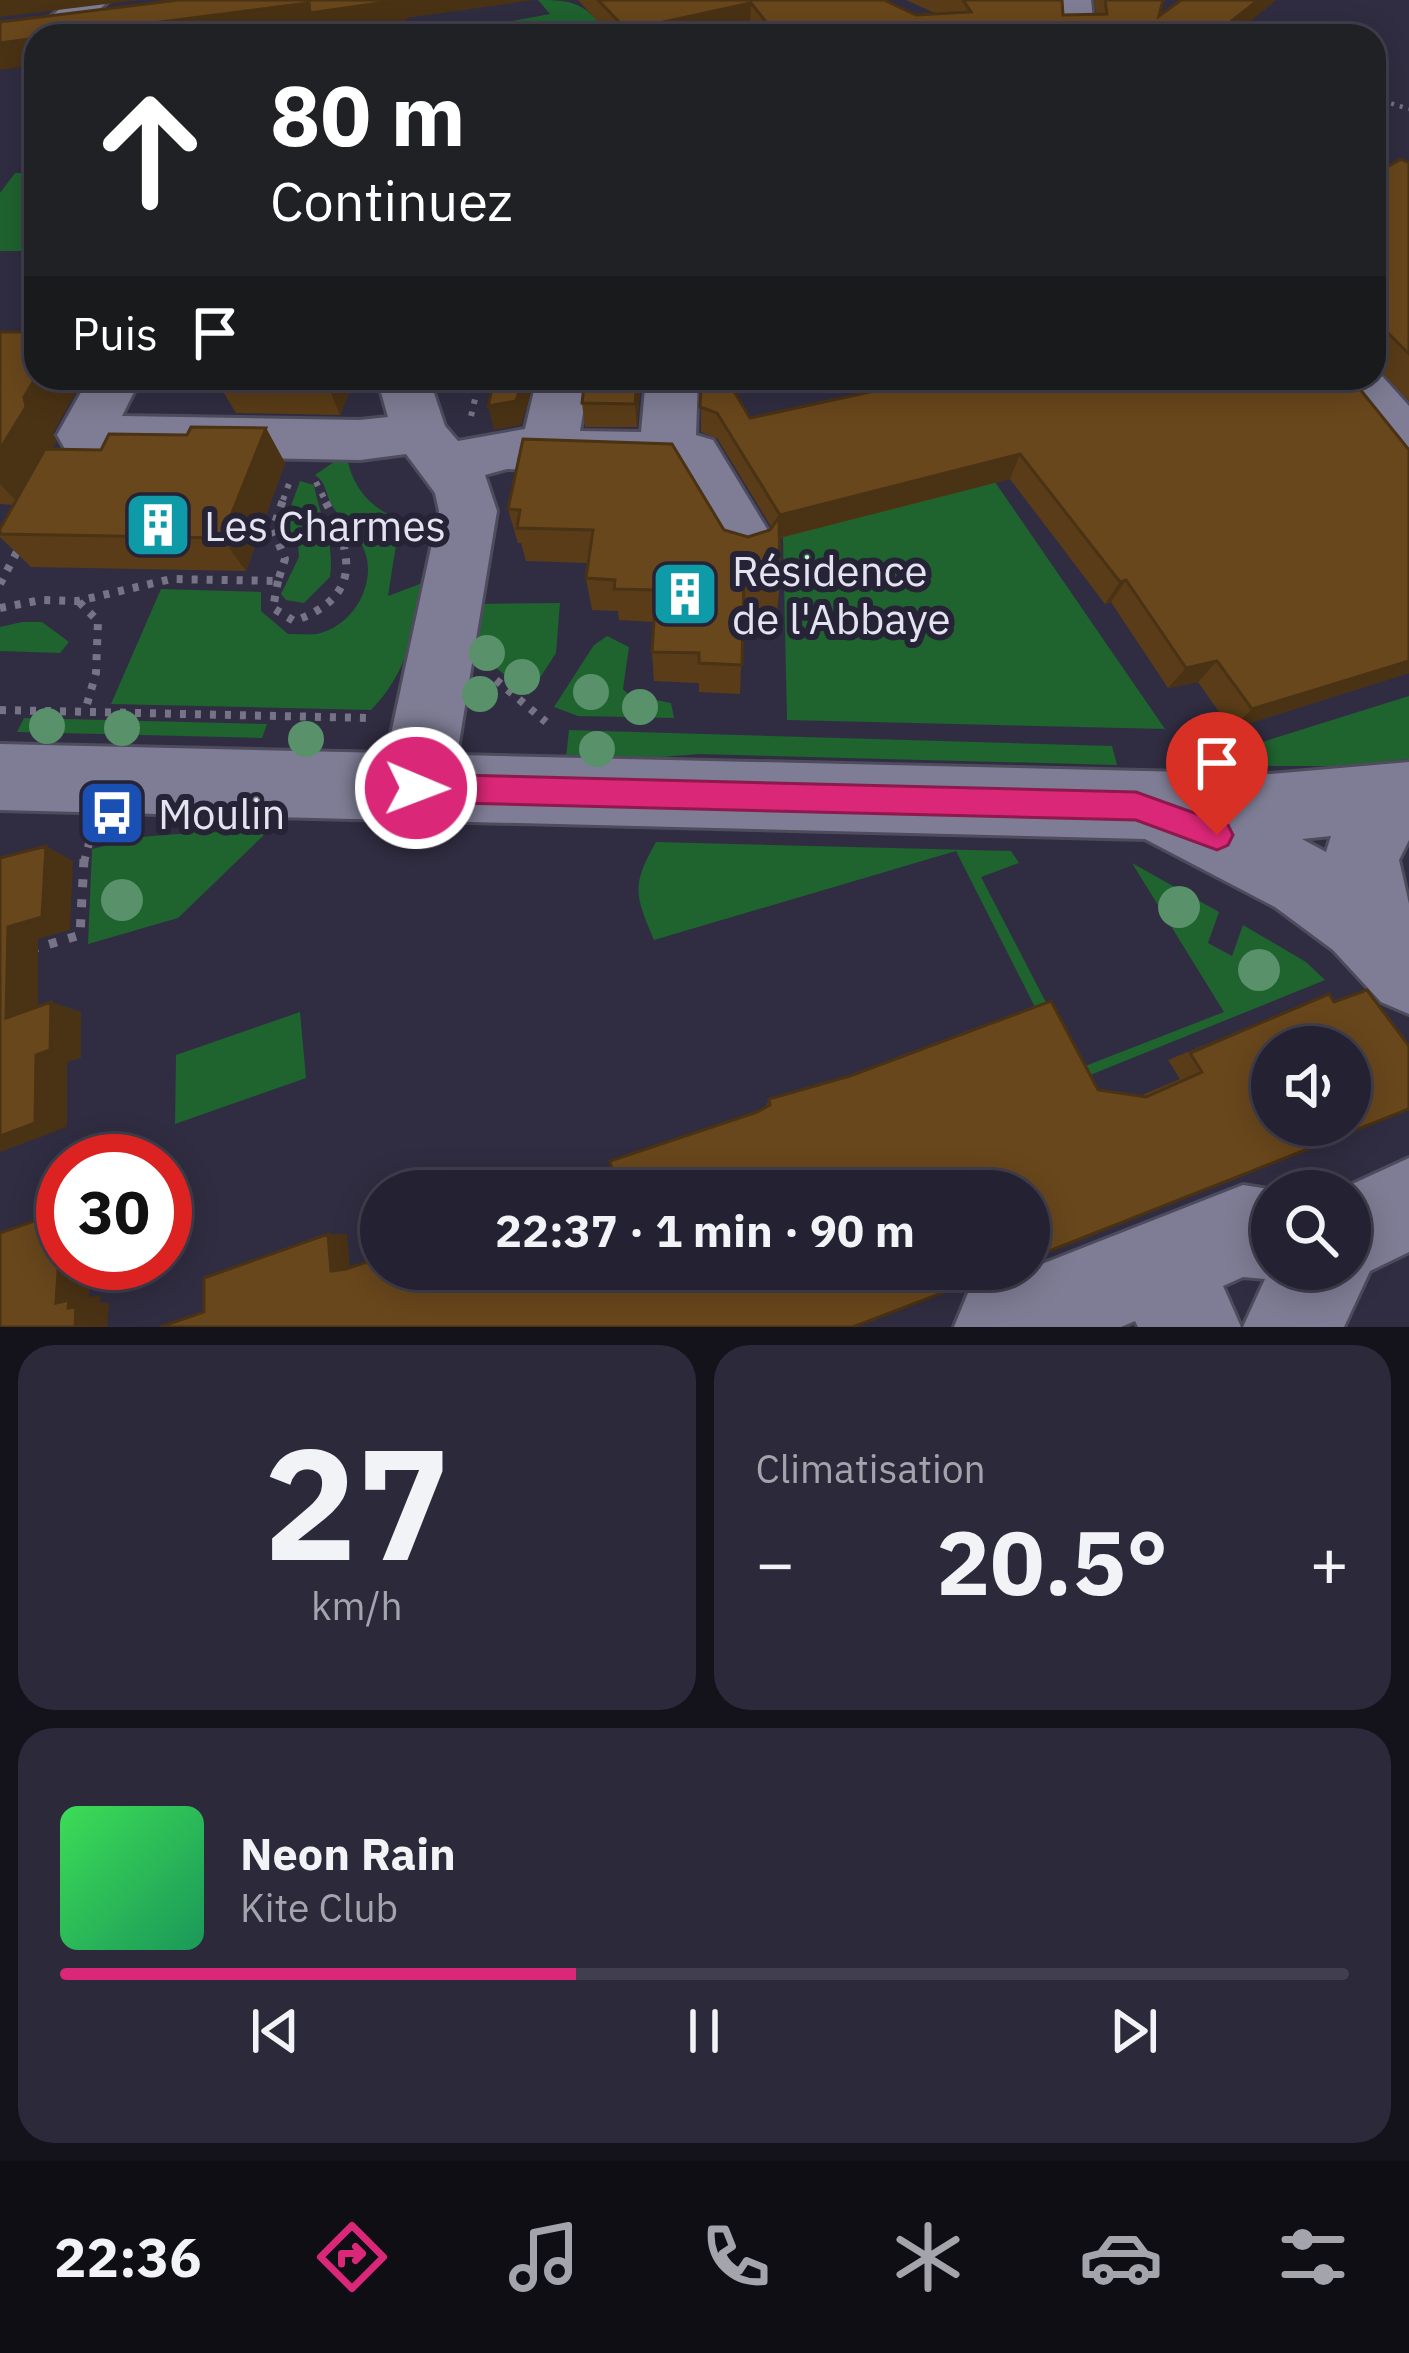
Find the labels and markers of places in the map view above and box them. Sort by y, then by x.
building icon: Les Charmes [123,490,193,560]
place label: Les Charmes [204,498,446,553]
place label: Résidence de l'Abbaye [732,543,950,646]
building icon: Résidence de l'Abbaye [650,559,720,629]
pin [1166,712,1268,835]
bus stop icon: Moulin [77,778,147,848]
place label: Moulin [158,786,285,841]

